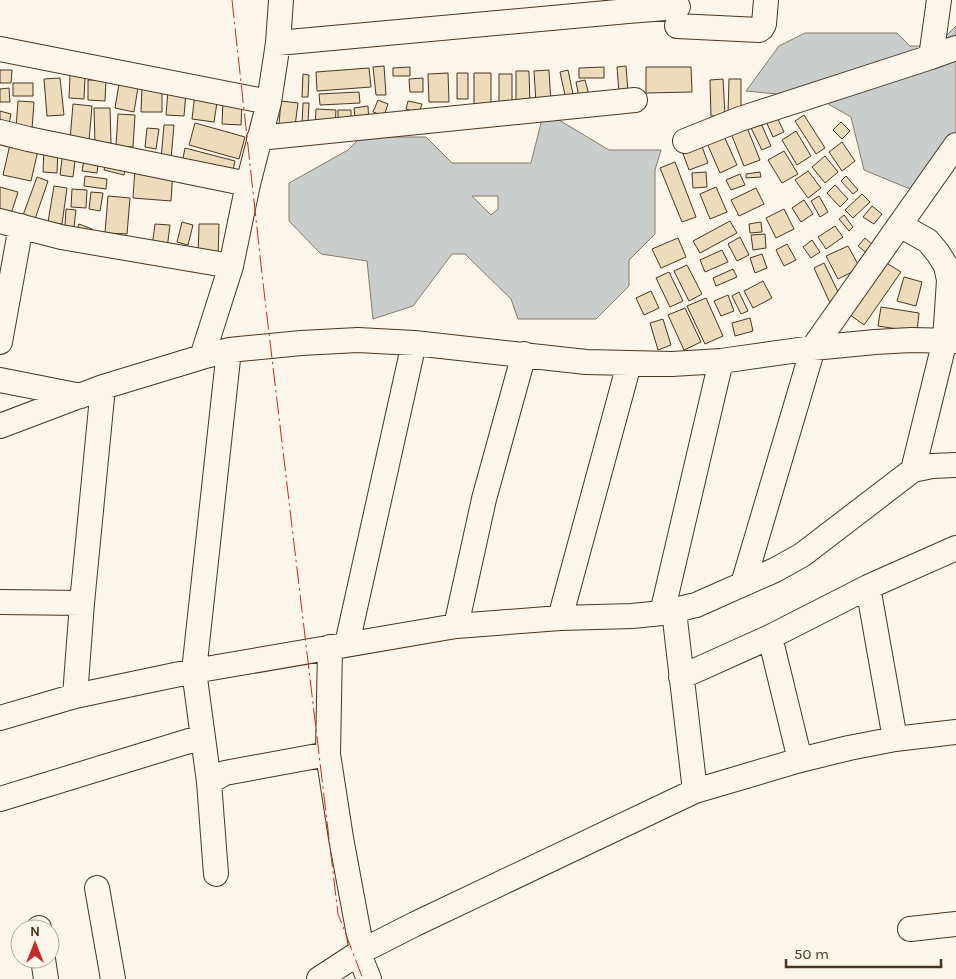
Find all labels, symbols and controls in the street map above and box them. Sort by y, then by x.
north arrow [10,919,60,969]
text: N [30,923,40,940]
scale bar [786,936,941,968]
text: 50 m [794,945,829,963]

